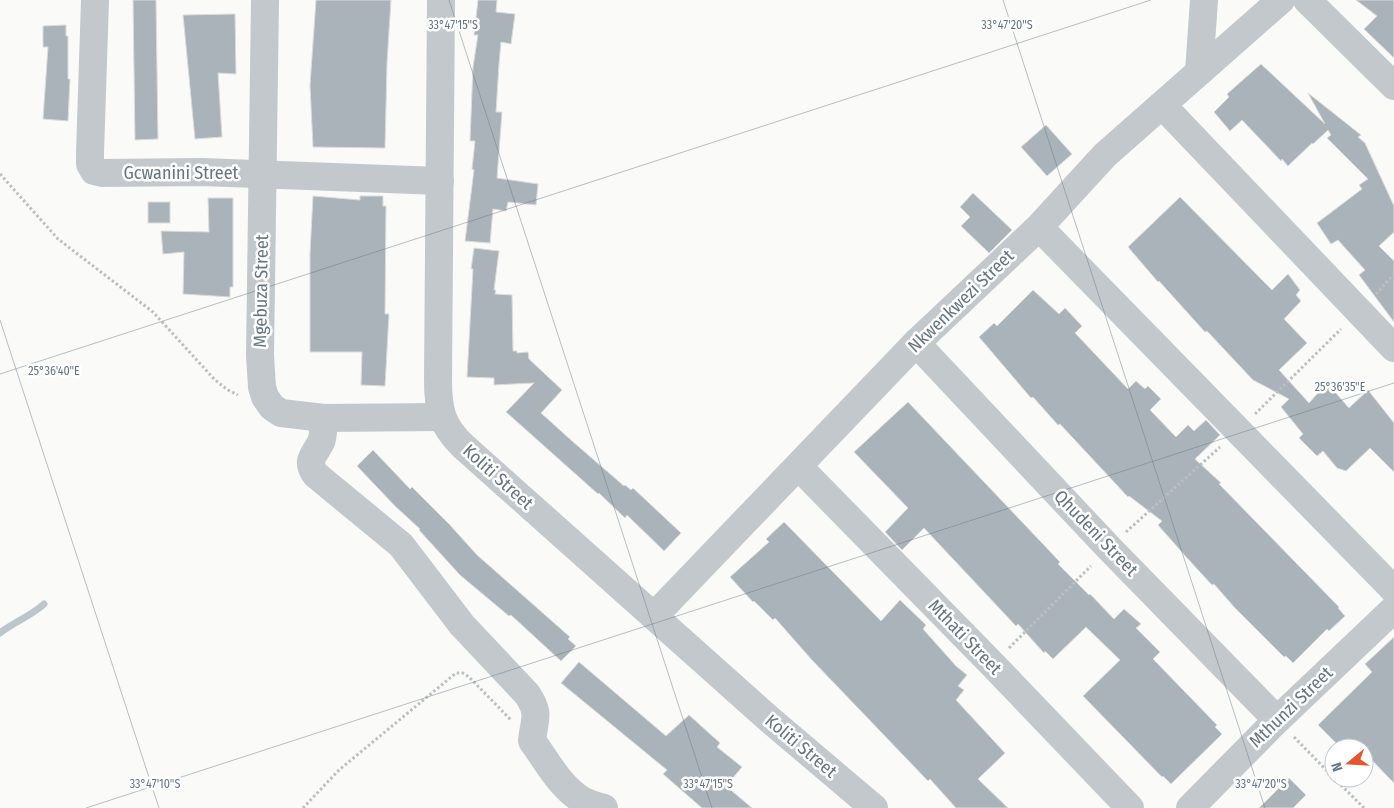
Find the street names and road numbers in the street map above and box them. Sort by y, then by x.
street label: Gcwanini Street [124,162,239,184]
street label: Mgebuza Street [249,234,273,348]
street label: Nkwenkwezi Street [904,245,1019,357]
street label: Koliti Street [458,440,538,514]
street label: Qhudeni Street [1049,485,1143,581]
street label: Mthati Street [924,595,1006,679]
street label: Mthunzi Street [1245,662,1337,752]
street label: Koliti Street [761,710,841,782]

